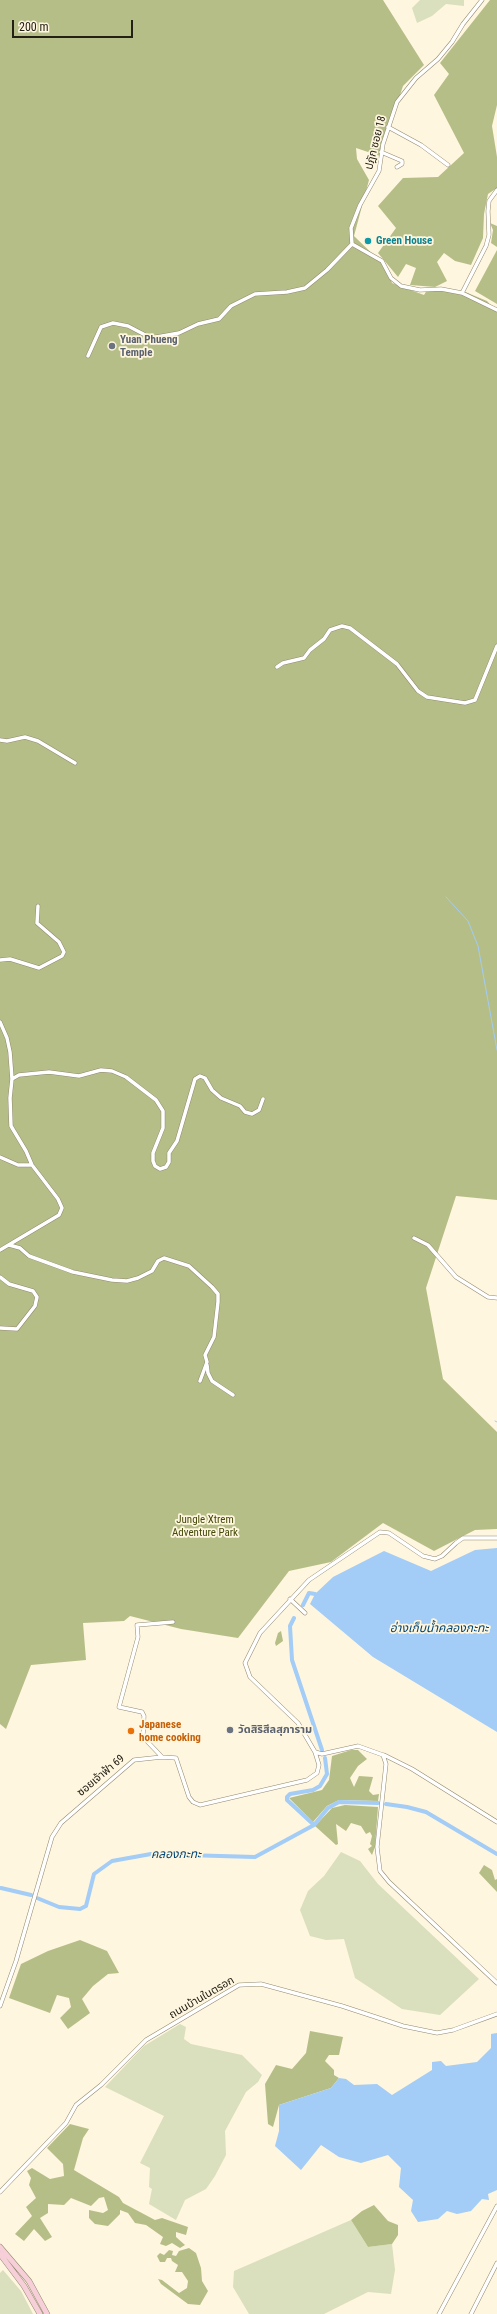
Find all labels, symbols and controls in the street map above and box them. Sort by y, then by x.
scale bar [14,12,135,38]
text: 200 m [19,20,49,34]
street label: ปฎัก ซอย 18 [363,115,389,171]
place label: Green House [376,234,432,248]
marker: Green House [363,236,373,246]
place label: Yuan Phueng Temple [120,333,178,359]
marker: Yuan Phueng Temple [107,341,117,351]
park label: Jungle Xtrem Adventure Park [172,1513,238,1539]
water label: อ่างเก็บน้ำคลองกะทะ [390,1622,488,1636]
place label: Japanese home cooking [139,1718,201,1744]
place label: วัดสิริสีลสุภาราม [238,1723,312,1737]
marker: วัดสิริสีลสุภาราม [225,1725,235,1735]
marker: Japanese home cooking [126,1726,136,1736]
street label: ซอยเจ้าฟ้า 69 [75,1752,127,1800]
water label: คลองกะทะ [151,1848,201,1862]
street label: ถนนบ้านในตรอก [167,1974,237,2022]

